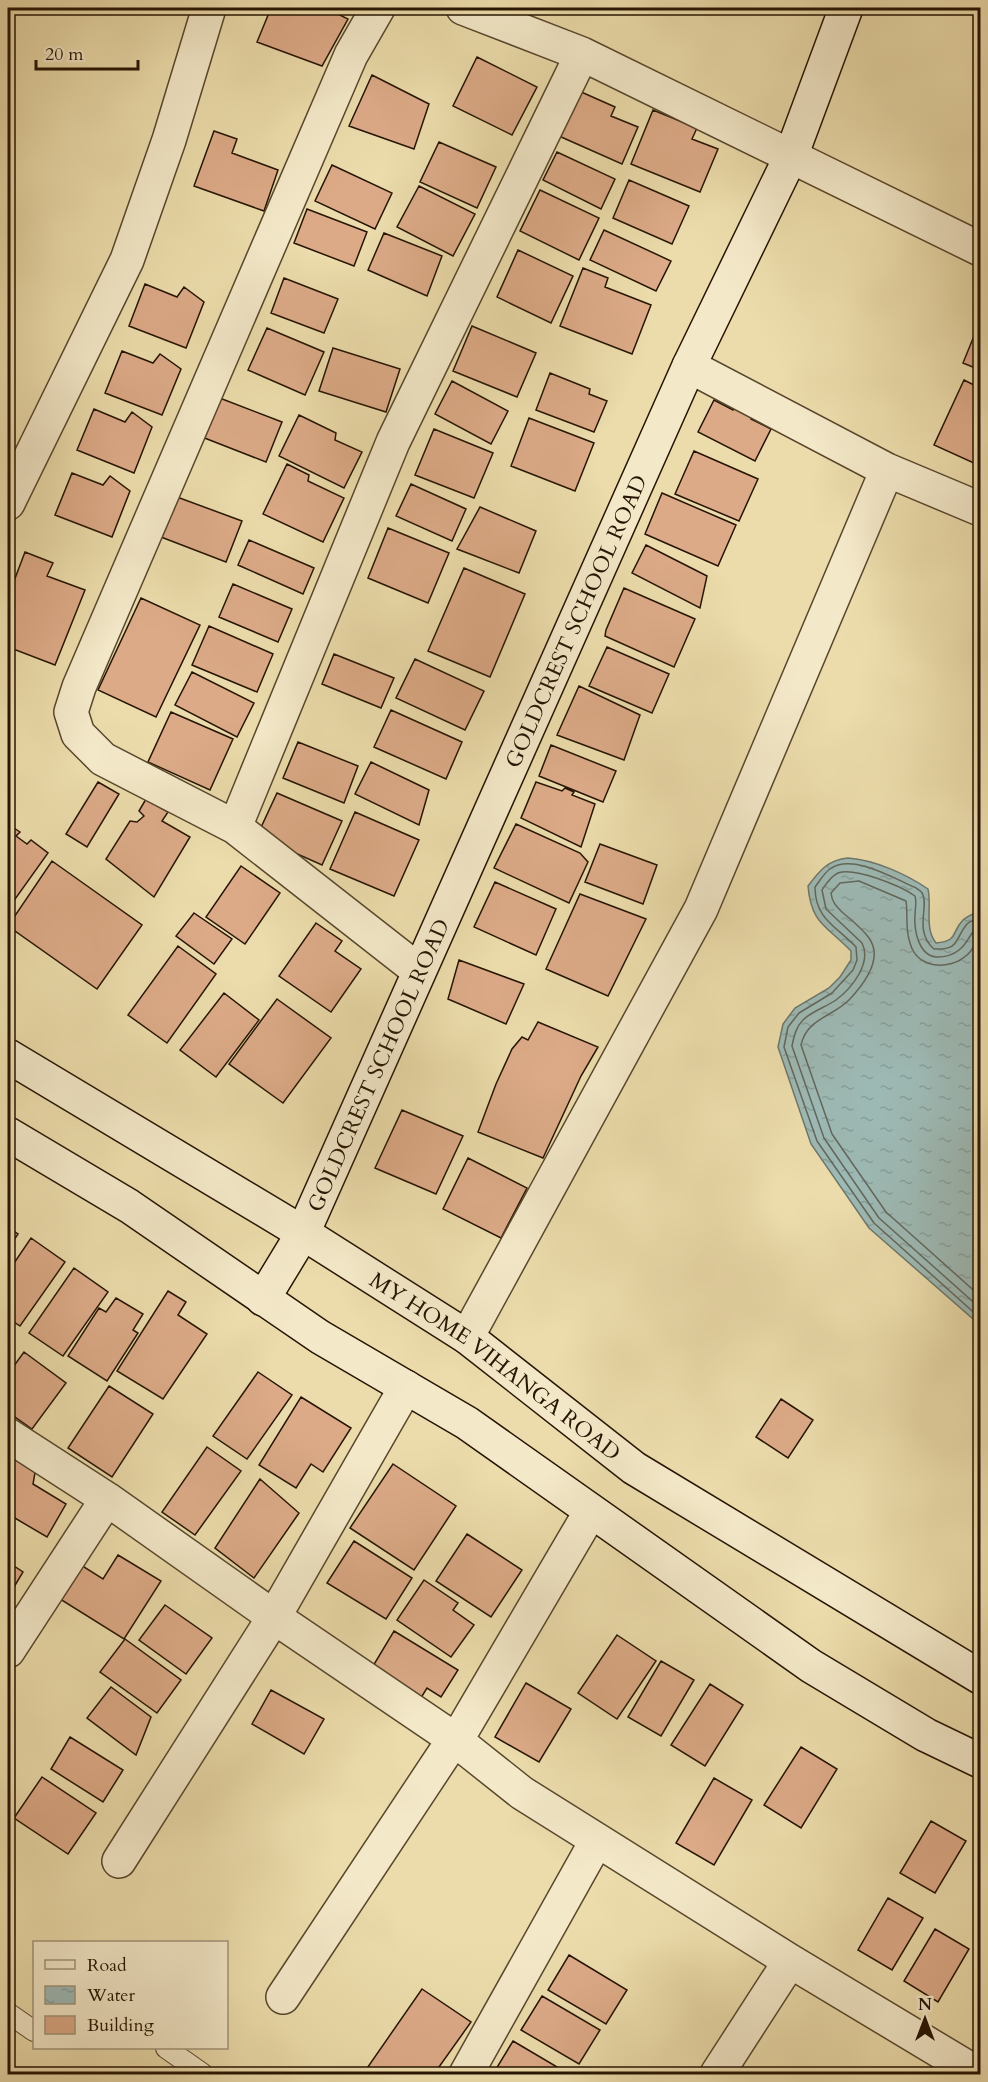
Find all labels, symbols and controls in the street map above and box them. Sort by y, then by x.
scale bar [36,33,138,71]
text: 20 m [45,42,84,67]
street label: GOLDCREST SCHOOL ROAD [498,470,655,773]
street label: GOLDCREST SCHOOL ROAD [300,914,457,1217]
street label: MY HOME VIHANGA ROAD [364,1265,627,1468]
legend [33,1941,228,2049]
text: Road [87,1953,127,1978]
text: Water [86,1983,136,2008]
north arrow [895,1989,955,2049]
text: N [918,1994,932,2016]
text: Building [87,2013,155,2038]

